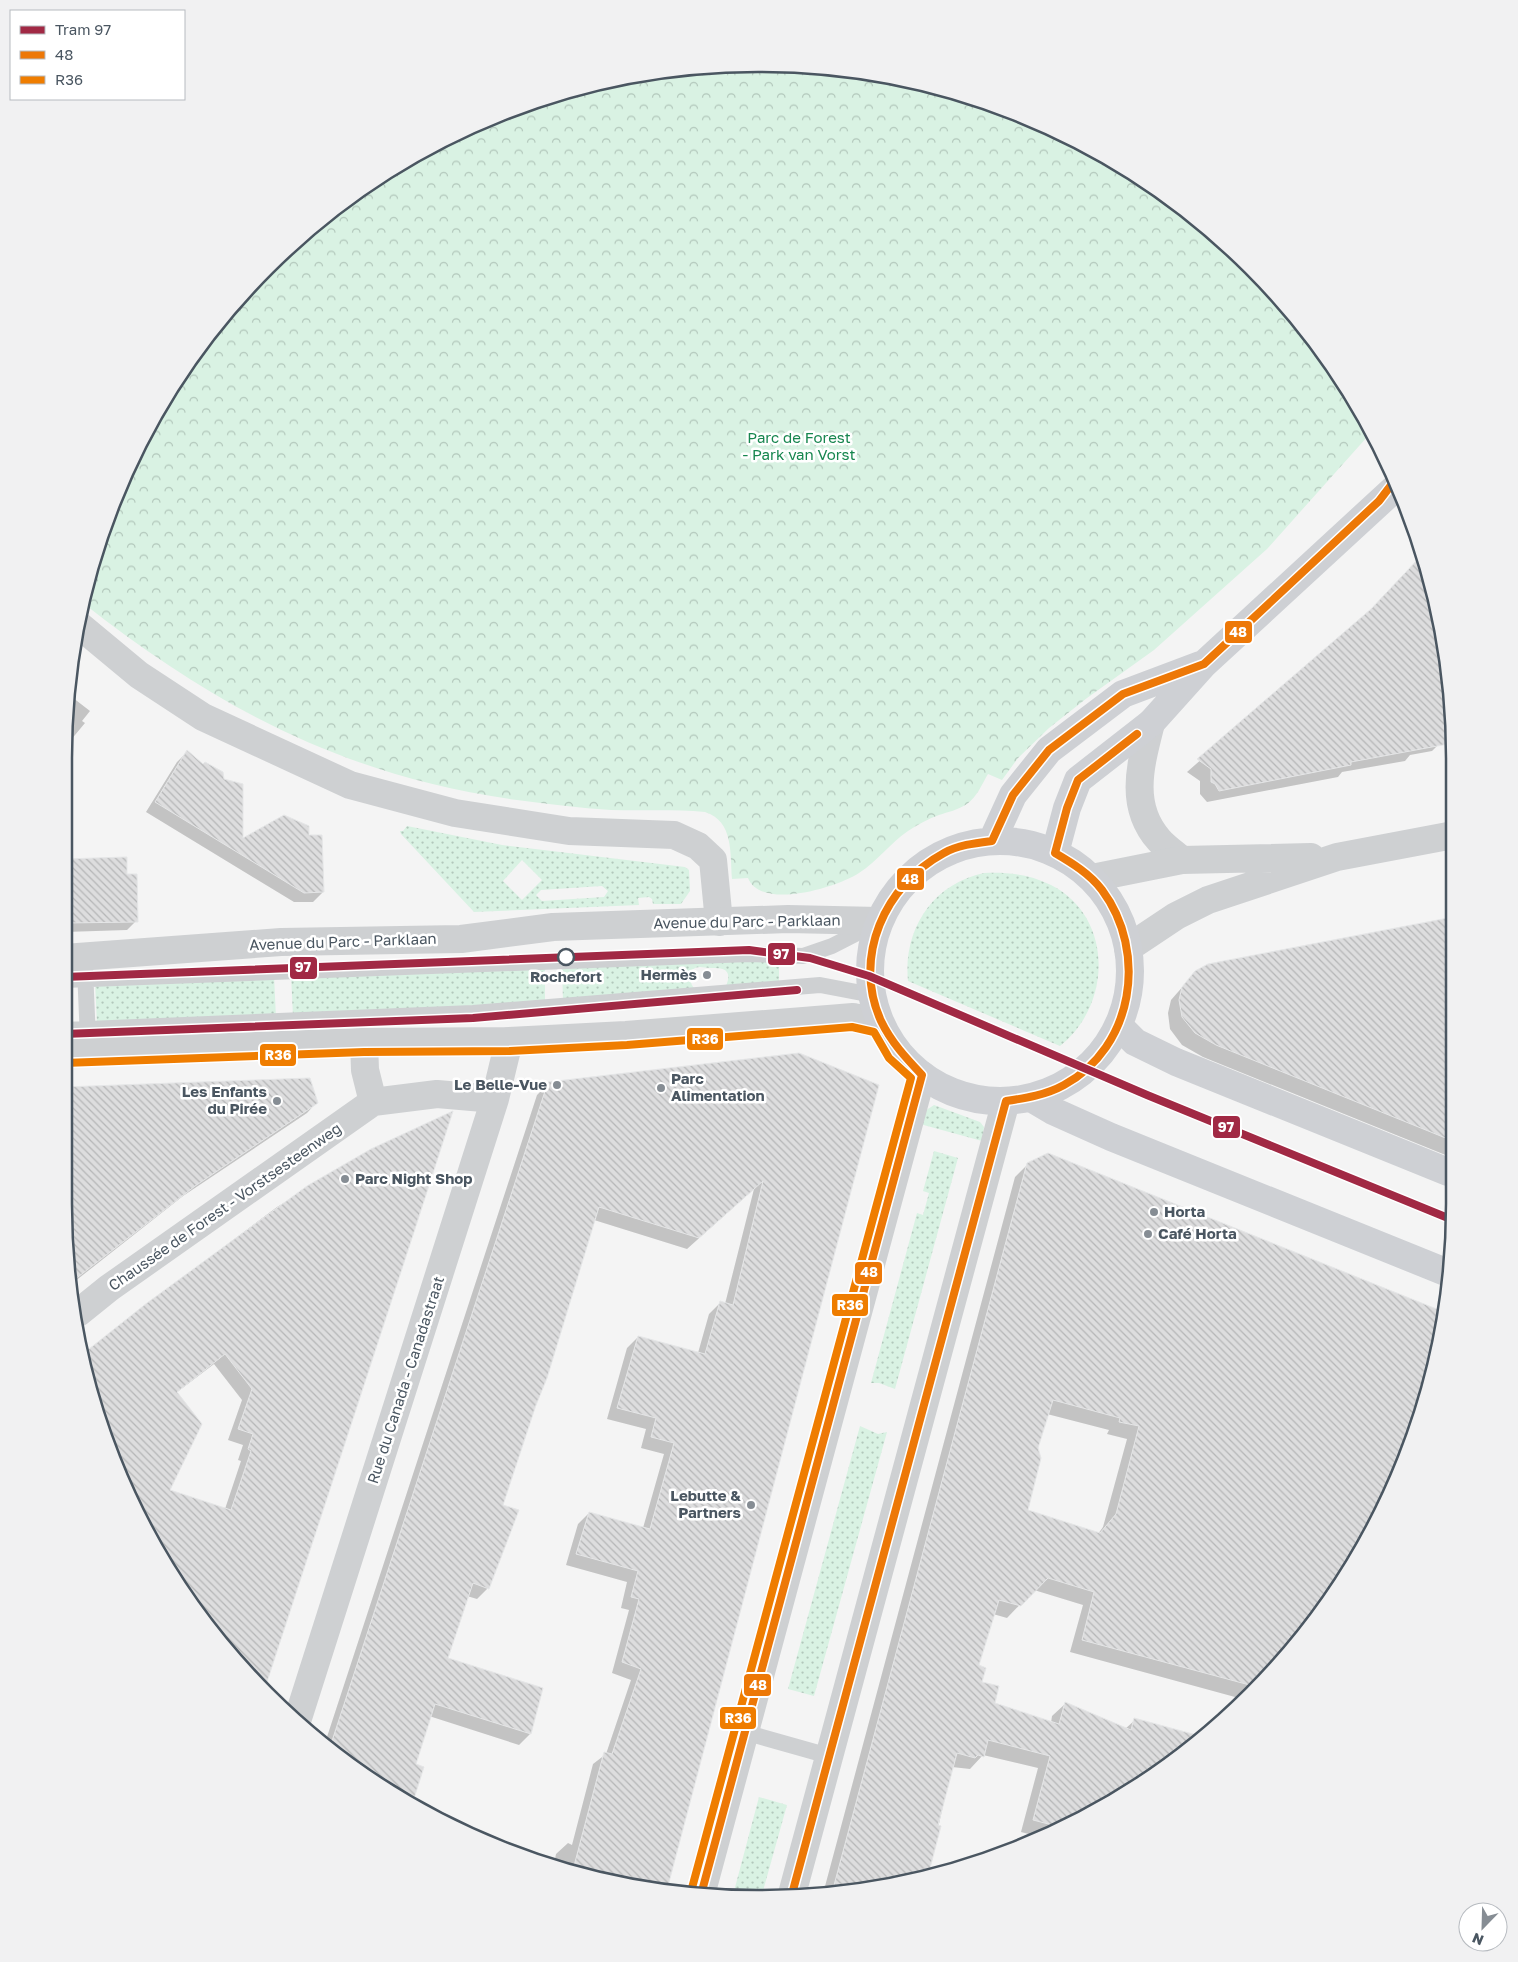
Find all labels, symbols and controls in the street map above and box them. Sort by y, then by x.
legend [10,10,185,100]
text: Tram 97 [55,20,111,38]
text: 48 [55,45,73,63]
text: R36 [55,70,83,88]
park label: Parc de Forest - Park van Vorst [742,428,856,463]
line badge: 48 [1224,620,1253,644]
text: 48 [1229,623,1247,640]
line badge: 48 [896,867,925,891]
text: 48 [901,870,919,887]
street label: Avenue du Parc - Parklaan [653,910,841,932]
street label: Avenue du Parc - Parklaan [249,929,437,953]
line badge: 97 [767,942,796,966]
text: 97 [773,945,790,962]
marker: Rochefort [557,948,575,966]
line badge: 97 [289,956,318,980]
text: 97 [295,958,312,975]
place label: Hermès [641,965,697,983]
place label: Rochefort [530,967,602,985]
marker: Hermès [701,969,713,981]
line badge: R36 [686,1027,724,1051]
text: R36 [691,1030,719,1047]
line badge: R36 [259,1043,297,1067]
text: R36 [264,1046,292,1063]
place label: Parc Alimentation [671,1069,765,1104]
place label: Le Belle-Vue [454,1075,547,1093]
marker: Le Belle-Vue [551,1079,563,1091]
place label: Les Enfants du Pirée [182,1082,267,1117]
marker: Parc Alimentation [655,1082,667,1094]
marker: Les Enfants du Pirée [271,1095,283,1107]
line badge: 97 [1212,1115,1241,1139]
text: 97 [1218,1118,1235,1135]
street label: Chaussée de Forest - Vorstsesteenweg [105,1119,344,1294]
place label: Parc Night Shop [355,1169,472,1187]
marker: Parc Night Shop [339,1173,351,1185]
place label: Horta [1164,1202,1206,1220]
marker: Horta [1148,1206,1160,1218]
place label: Café Horta [1158,1224,1237,1242]
marker: Café Horta [1142,1228,1154,1240]
line badge: 48 [854,1261,883,1285]
text: 48 [860,1263,878,1280]
street label: Rue du Canada - Canadastraat [363,1274,447,1486]
line badge: R36 [831,1293,869,1317]
text: R36 [836,1296,864,1313]
place label: Lebutte & Partners [670,1486,741,1521]
marker: Lebutte & Partners [745,1499,757,1511]
line badge: 48 [743,1673,772,1697]
text: 48 [749,1676,767,1693]
line badge: R36 [719,1706,757,1730]
text: R36 [724,1709,752,1726]
north arrow [1458,1902,1508,1952]
text: N [1470,1930,1486,1949]

